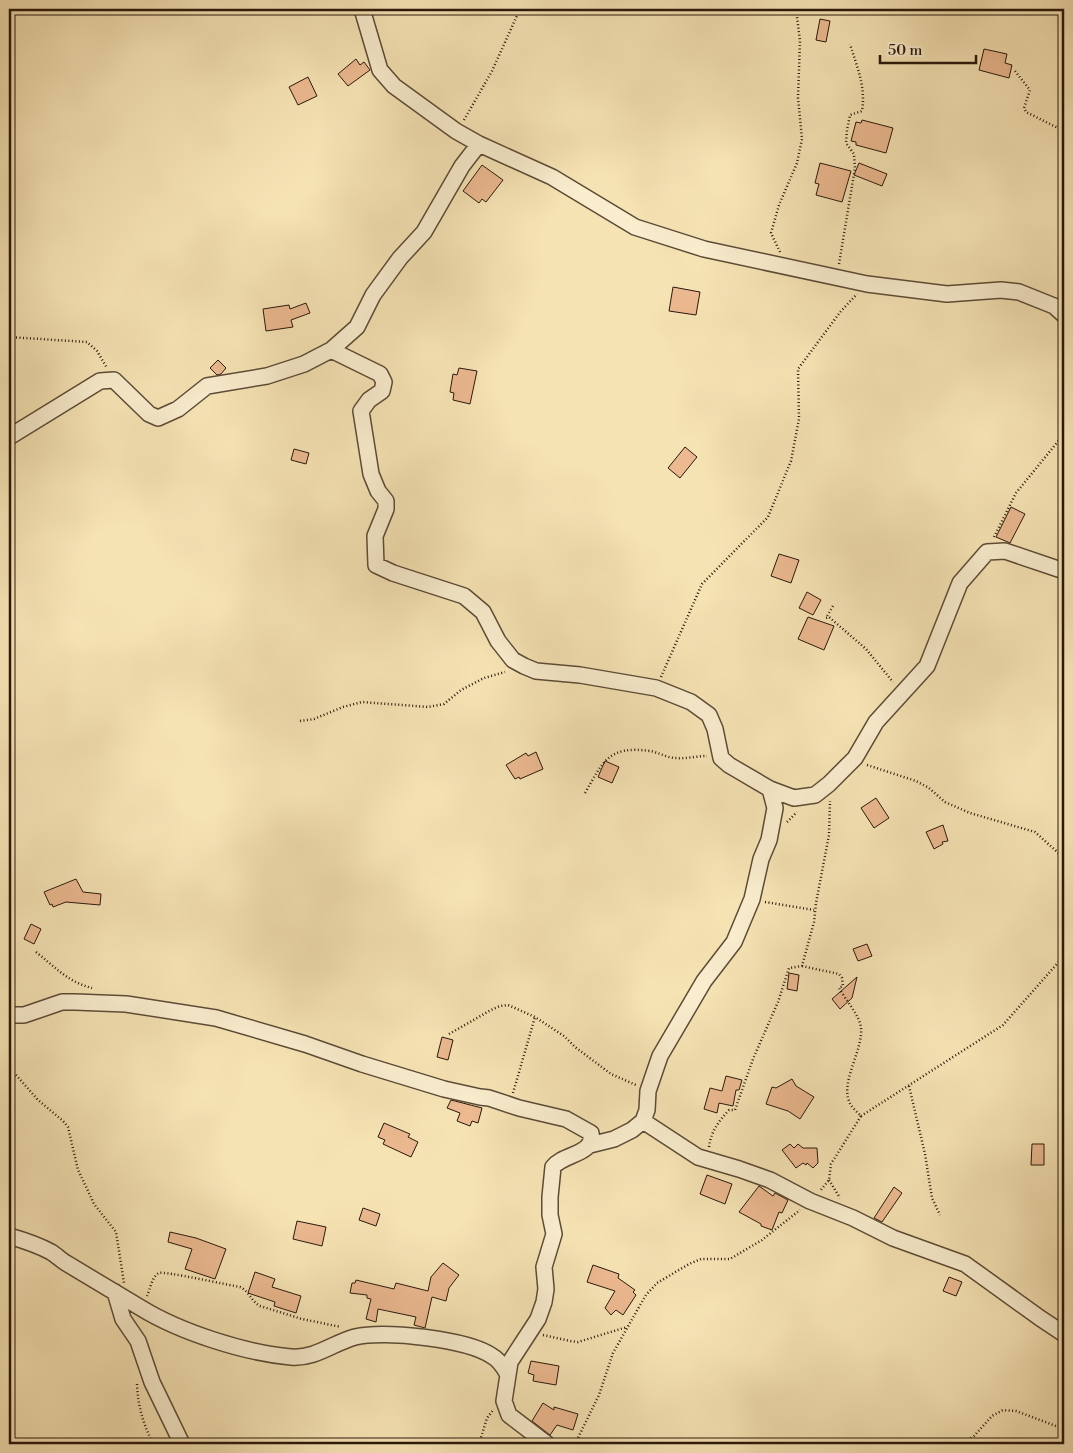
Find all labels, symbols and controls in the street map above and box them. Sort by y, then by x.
scale bar [880,32,977,64]
text: 50 m [888,41,922,60]

